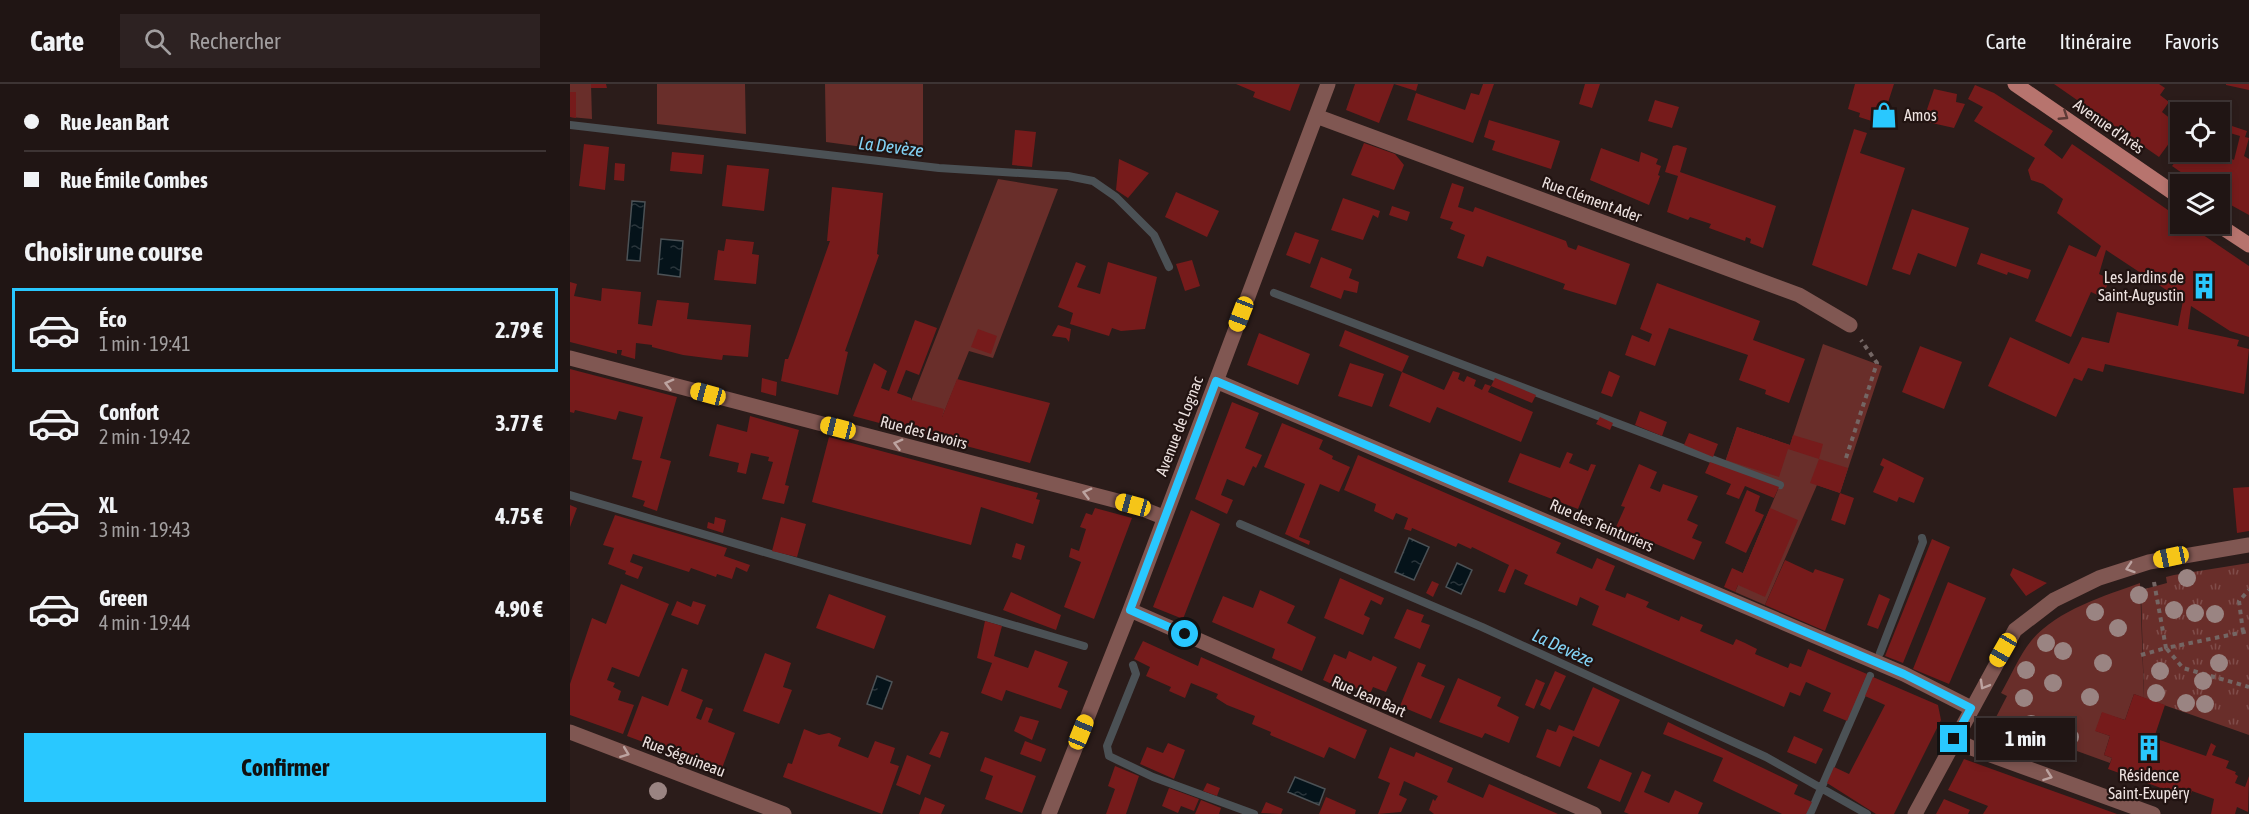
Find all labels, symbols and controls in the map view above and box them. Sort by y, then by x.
search box [120,14,540,68]
text: Carte [30,25,84,57]
icon: search [141,25,174,58]
text: Rechercher [189,28,281,54]
text: Carte [1986,29,2026,53]
text: Itinéraire [2059,29,2131,53]
text: Favoris [2164,29,2219,53]
street label: Avenue d'Arès [2070,95,2148,157]
shop icon: Amos [1869,100,1899,130]
map controls [2170,102,2230,234]
button: locate [2170,102,2230,162]
place label: Amos [1904,106,1937,124]
text: Rue Jean Bart [60,109,169,135]
one-way arrow [2057,109,2068,120]
water label: La Devèze [857,132,925,161]
text: Rue Émile Combes [60,167,208,193]
street label: Rue Clément Ader [1540,173,1644,225]
button: layers [2170,174,2230,234]
text: Choisir une course [24,236,203,267]
place label: Les Jardins de Saint-Augustin [2098,268,2184,305]
building icon: Les Jardins de Saint-Augustin [2189,271,2219,301]
car [1226,294,1256,334]
icon: car [27,303,81,357]
text: Éco [99,306,127,332]
text: 2.79 € [495,317,543,343]
text: 1 min · 19:41 [99,332,191,355]
street label: Avenue de Lognac [1152,374,1207,479]
one-way arrow [664,379,675,391]
car [688,381,728,407]
icon: car [27,396,81,450]
text: Confort [99,399,159,425]
text: 3.77 € [495,410,543,436]
street label: Rue des Lavoirs [878,412,970,452]
car [818,415,858,441]
text: 2 min · 19:42 [99,425,191,448]
one-way arrow [894,438,904,451]
one-way arrow [1082,488,1093,500]
icon: car [27,489,81,543]
text: XL [99,492,117,518]
car [1113,492,1153,518]
street label: Rue des Teinturiers [1547,495,1657,555]
text: 4.75 € [495,503,543,529]
text: 3 min · 19:43 [99,518,191,541]
car [2152,544,2190,570]
one-way arrow [2125,560,2136,573]
icon: car [27,582,81,636]
text: Green [99,585,148,611]
text: 4.90 € [495,596,543,622]
text: 4 min · 19:44 [99,611,191,634]
route start [1171,620,1198,647]
water label: La Devèze [1529,624,1597,671]
car [1986,630,2020,670]
street label: Rue Jean Bart [1329,672,1409,720]
one-way arrow [1979,679,1991,689]
car [1066,712,1096,752]
callout: 1 min [1975,718,2074,760]
route end [1940,725,1967,752]
text: 1 min [2005,727,2046,750]
street label: Rue Séguineau [639,732,728,781]
button: Confirmer [24,733,546,802]
building icon: Résidence Saint-Exupéry [2134,733,2164,763]
one-way arrow [618,746,629,758]
place label: Résidence Saint-Exupéry [2108,766,2190,803]
one-way arrow [2042,768,2053,781]

